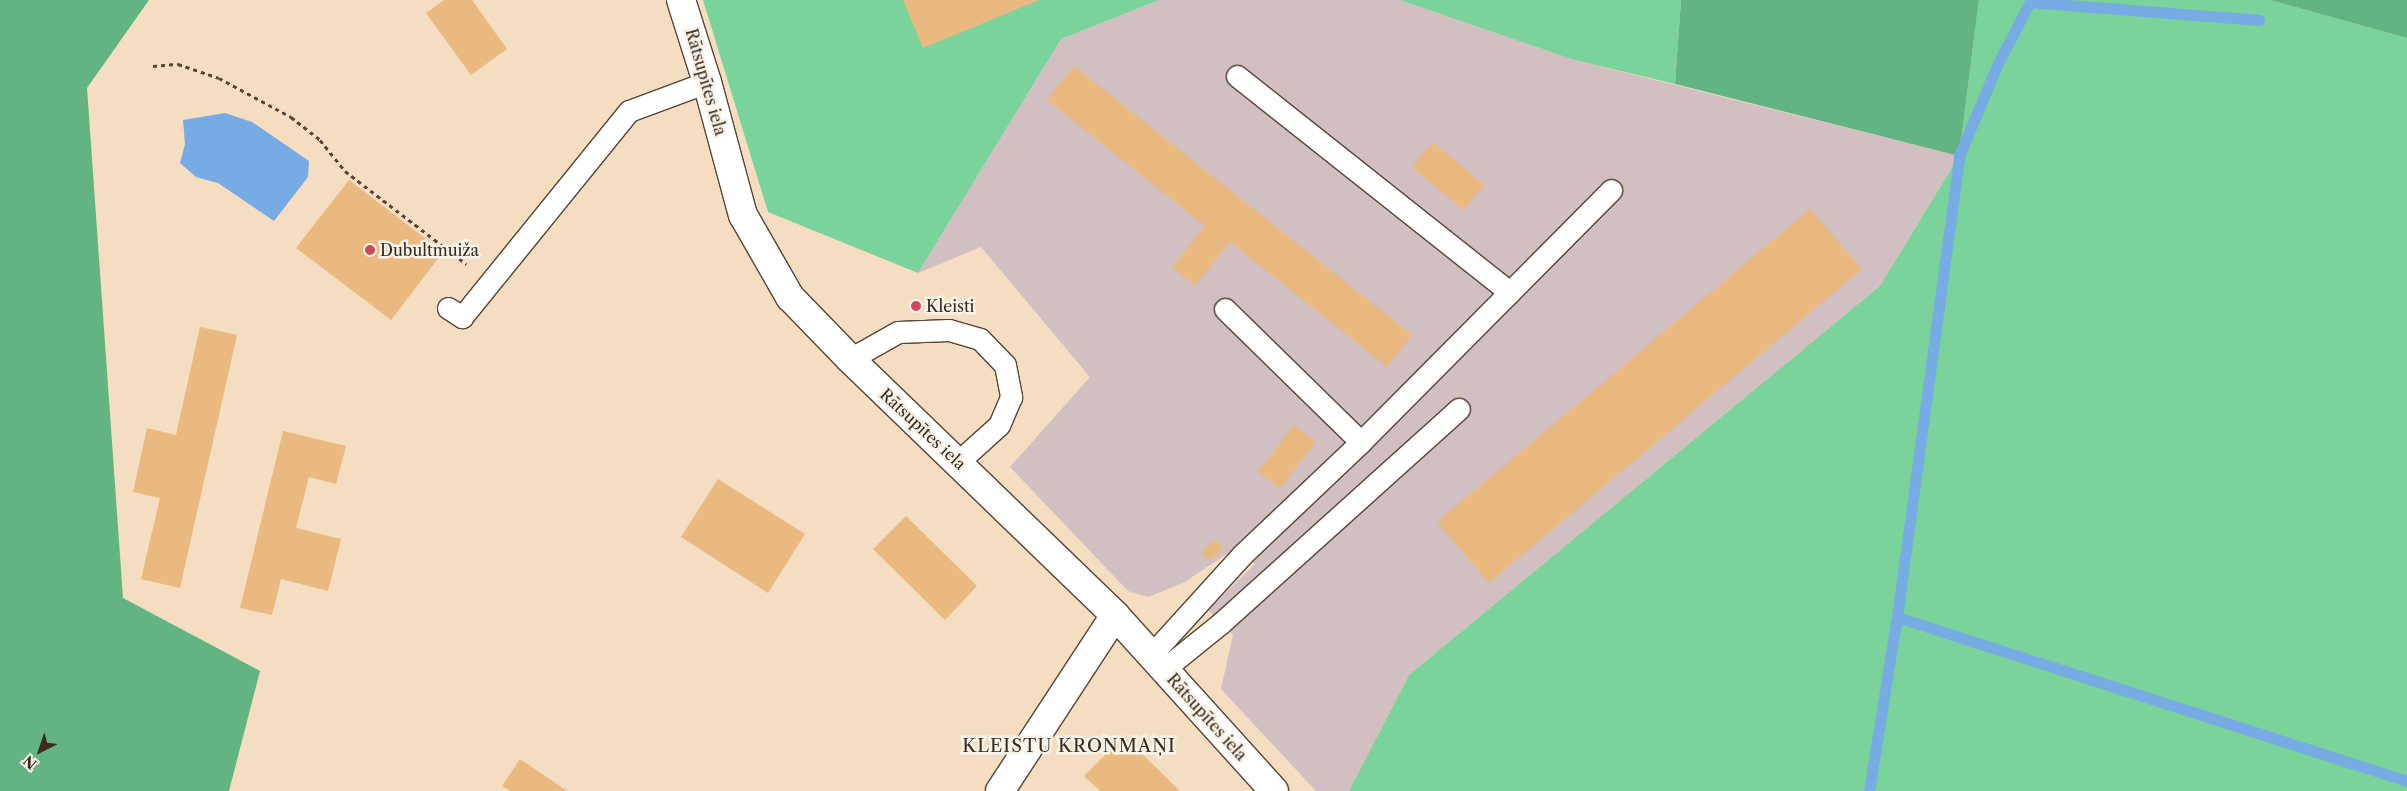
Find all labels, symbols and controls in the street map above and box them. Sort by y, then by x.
street label: Rātsupītes iela [682,26,730,138]
place label: Dubultmuiža [380,240,479,260]
marker: Dubultmuiža [364,244,376,256]
place label: Kleisti [926,296,974,316]
marker: Kleisti [910,300,922,312]
street label: Rātsupītes iela [876,384,970,474]
street label: Rātsupītes iela [1163,670,1251,764]
north arrow [15,726,65,776]
district label: KLEISTU KRONMAŅI [960,735,1178,757]
text: N [20,752,41,773]

